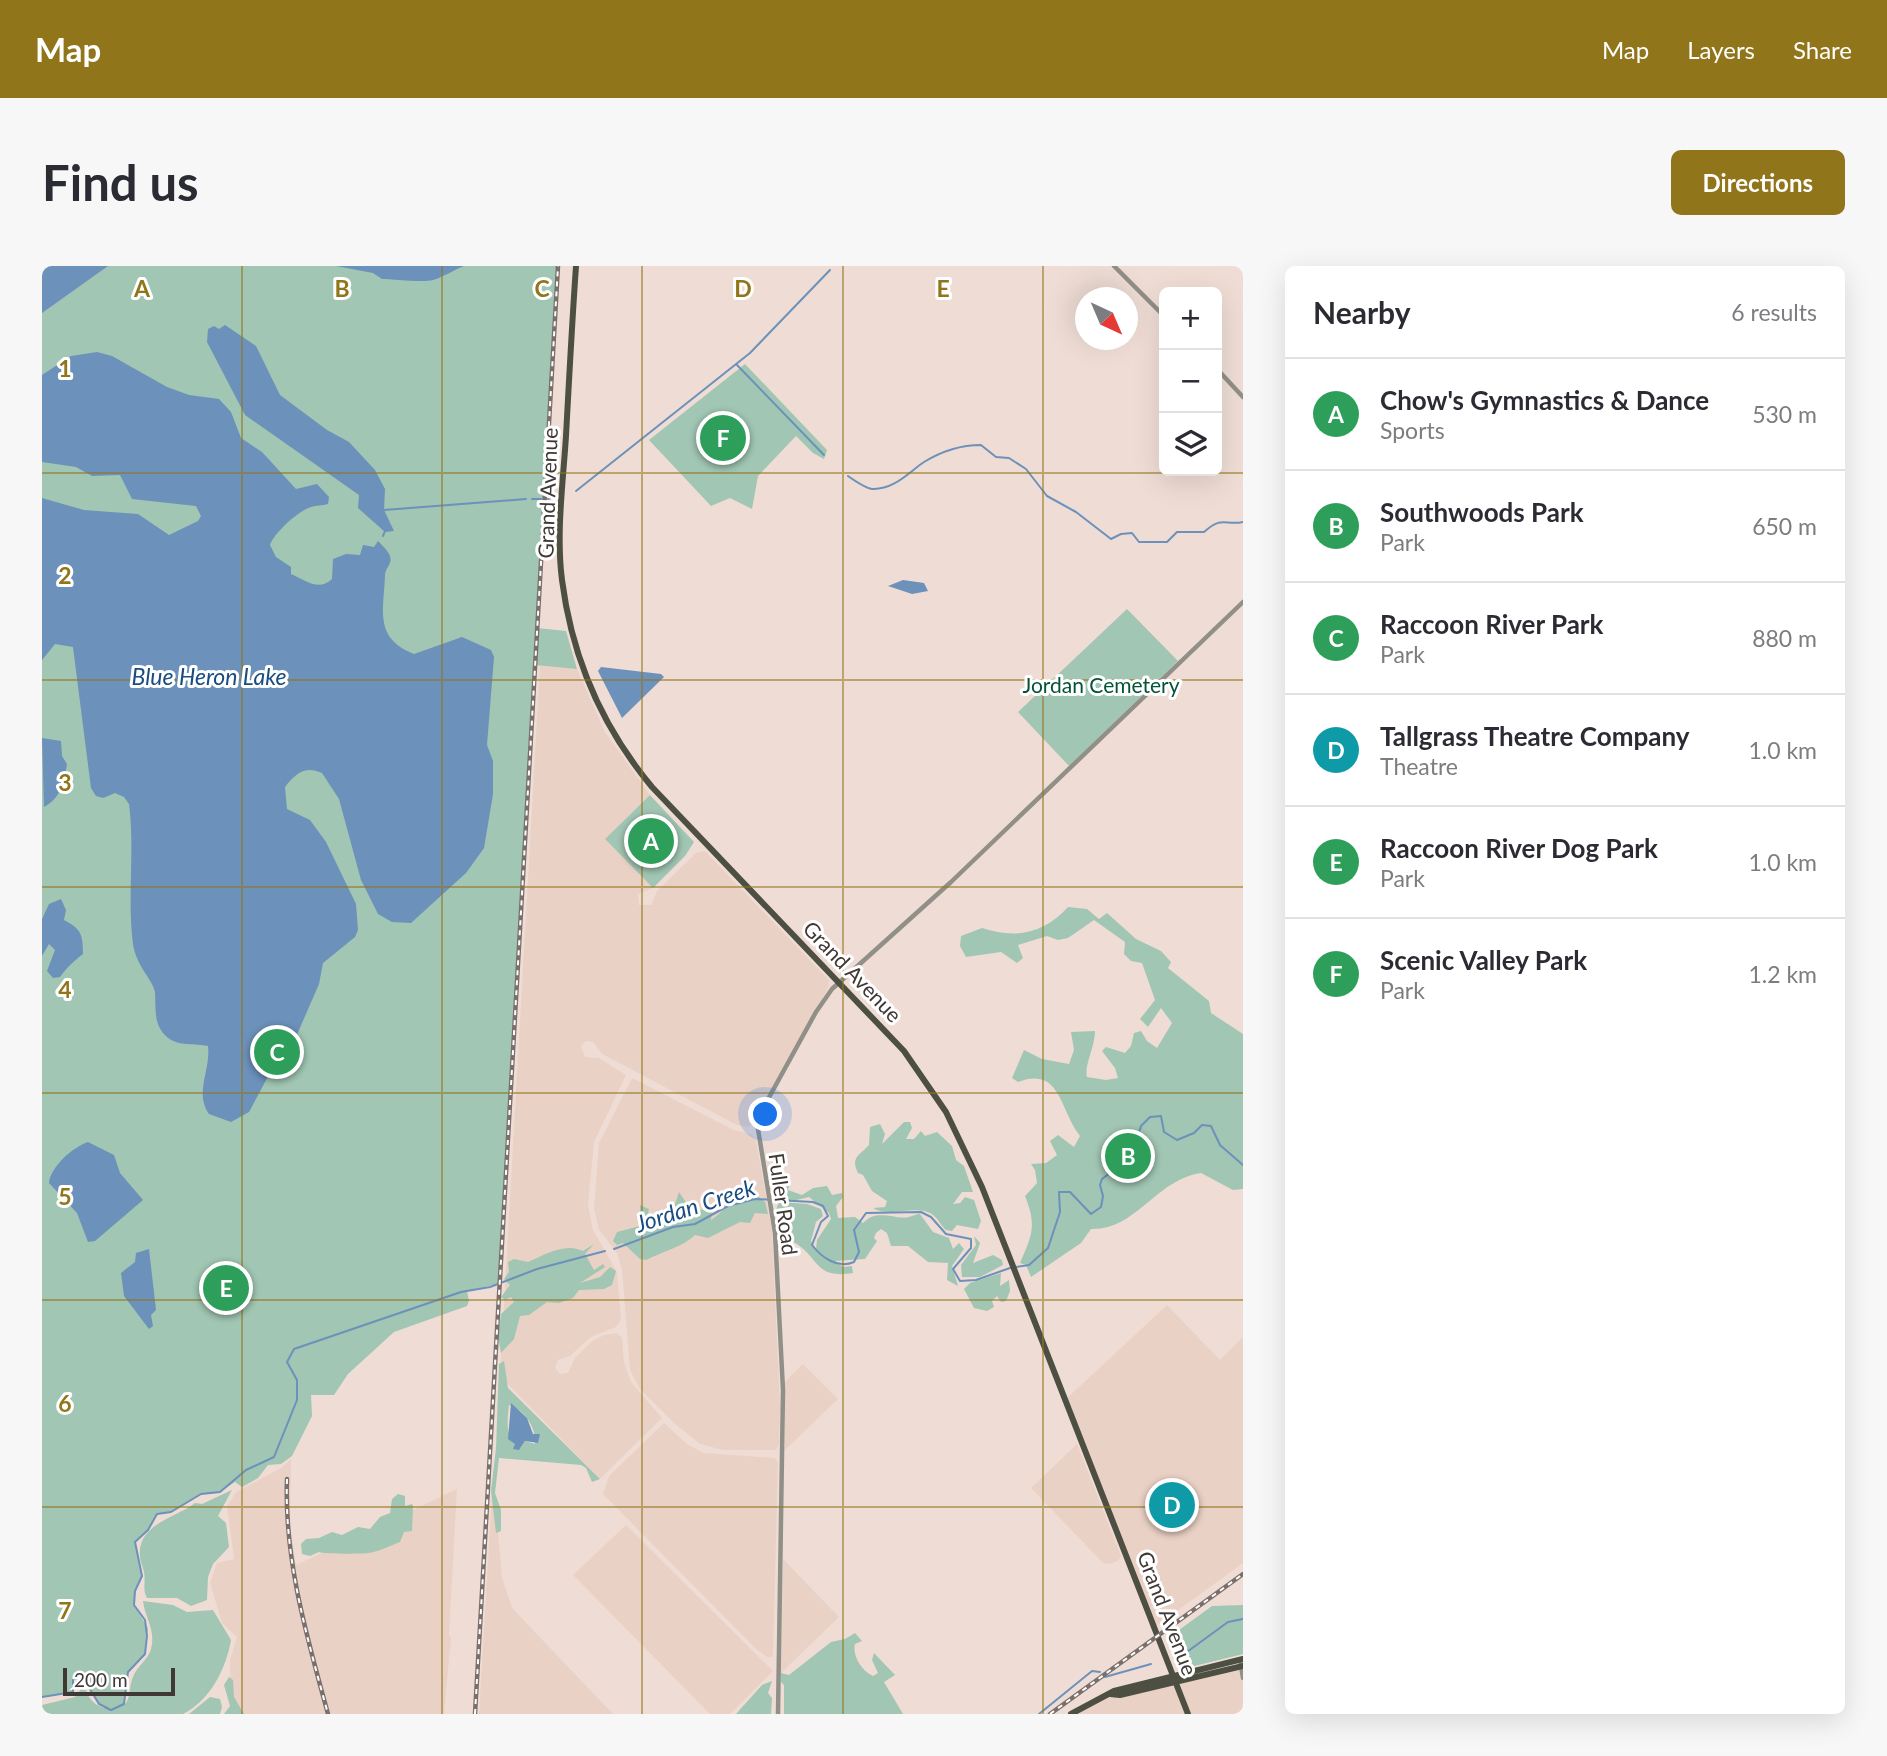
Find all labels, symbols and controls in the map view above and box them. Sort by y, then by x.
text: Map [35,29,101,69]
text: Map [1602,35,1649,64]
text: Layers [1687,35,1755,64]
text: Share [1793,35,1852,64]
button: Directions [1671,150,1845,215]
text: Find us [42,153,199,211]
text: A [133,274,151,302]
text: B [334,274,350,302]
text: C [534,274,550,302]
text: D [734,274,752,302]
text: E [936,274,950,302]
north arrow [1075,287,1138,350]
map controls [1159,287,1222,476]
button: + [1159,287,1222,350]
text: Nearby [1313,294,1411,330]
text: 6 results [1731,298,1817,326]
button: − [1159,350,1222,413]
text: 1 [58,354,72,382]
text: Chow's Gymnastics & Dance [1380,384,1709,416]
text: A [1328,400,1344,428]
text: 530 m [1752,400,1817,428]
pin: F [700,412,746,464]
button: layers [1159,413,1222,476]
text: Sports [1380,416,1445,444]
street label: Grand Avenue [532,427,562,559]
text: Southwoods Park [1380,496,1584,528]
text: B [1328,512,1344,540]
text: 650 m [1752,512,1817,540]
text: Park [1380,528,1425,556]
text: 2 [58,561,72,589]
text: Raccoon River Park [1380,608,1603,640]
text: C [1328,624,1344,652]
text: 880 m [1752,624,1817,652]
text: Park [1380,640,1425,668]
water label: Blue Heron Lake [132,662,286,690]
park label: Jordan Cemetery [1022,672,1180,697]
text: Tallgrass Theatre Company [1380,720,1689,752]
text: D [1327,736,1345,764]
text: 1.0 km [1748,736,1817,764]
text: Theatre [1380,752,1458,780]
text: 3 [58,768,72,796]
pin: A [628,815,674,867]
text: Raccoon River Dog Park [1380,832,1658,864]
text: E [1329,848,1343,876]
text: 1.0 km [1748,848,1817,876]
text: Park [1380,864,1425,892]
street label: Grand Avenue [799,915,907,1027]
text: Scenic Valley Park [1380,944,1587,976]
text: F [1329,960,1343,988]
text: 1.2 km [1748,960,1817,988]
text: 4 [58,975,72,1003]
text: Park [1380,976,1425,1004]
pin: C [254,1026,300,1078]
your location [748,1097,782,1131]
pin: B [1105,1130,1151,1182]
street label: Fuller Road [764,1151,804,1257]
water label: Jordan Creek [631,1172,759,1238]
text: 5 [58,1182,72,1210]
pin: E [203,1262,249,1314]
text: 6 [58,1389,72,1417]
pin: D [1149,1479,1195,1531]
street label: Grand Avenue [1133,1547,1203,1679]
text: 7 [58,1596,72,1624]
scale bar [63,1665,175,1697]
text: 200 m [74,1668,128,1691]

